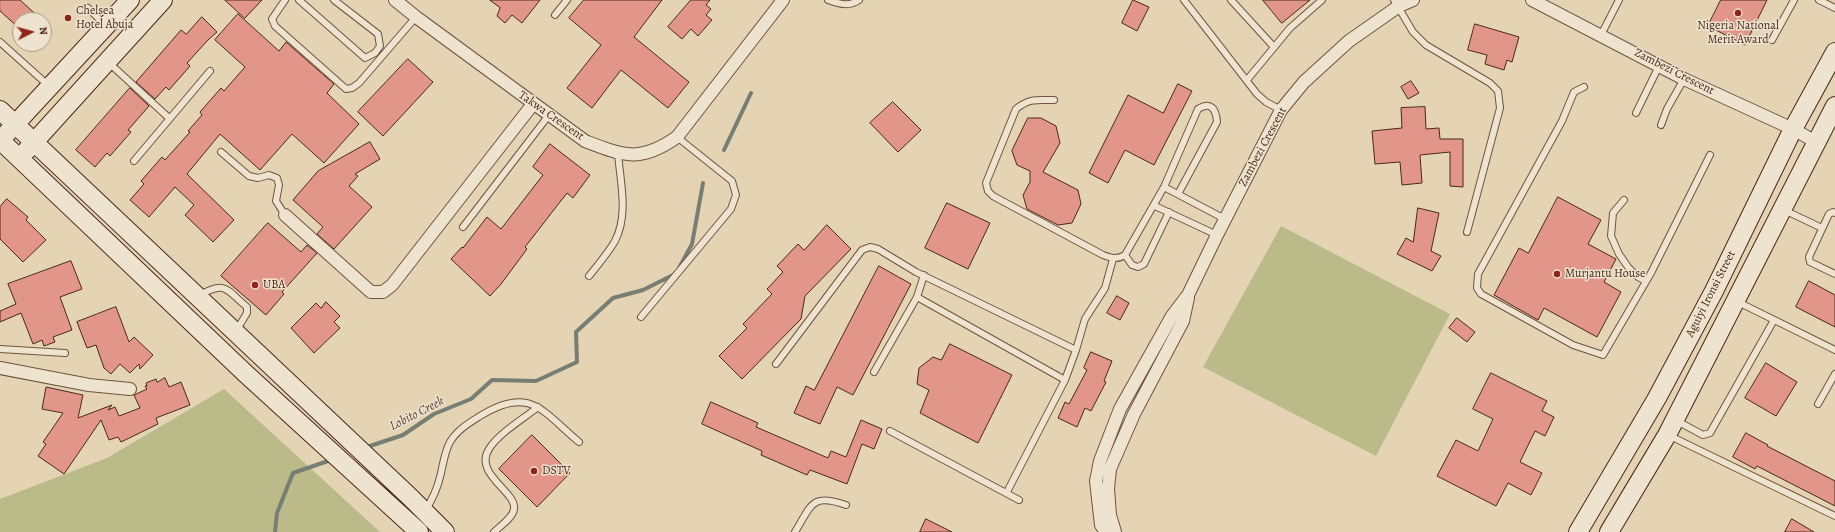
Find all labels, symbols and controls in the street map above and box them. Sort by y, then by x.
place label: Chelsea Hotel Abuja [76,4,133,32]
marker: Nigeria National Merit Award [1733,8,1743,18]
north arrow [12,12,52,52]
marker: Chelsea Hotel Abuja [63,13,73,23]
place label: Nigeria National Merit Award [1697,19,1779,47]
text: N [36,26,51,36]
street label: Zambezi Crescent [1632,46,1716,98]
street label: Takwa Crescent [516,88,586,144]
street label: Zambezi Crescent [1236,105,1290,189]
street label: Aguiyi Ironsi Street [1683,248,1739,340]
place label: Murjantu House [1565,267,1645,281]
marker: Murjantu House [1552,269,1562,279]
place label: UBA [263,278,285,292]
marker: UBA [250,280,260,290]
water label: Lobito Creek [387,394,447,434]
place label: DSTV [542,464,571,478]
marker: DSTV [529,466,539,476]

